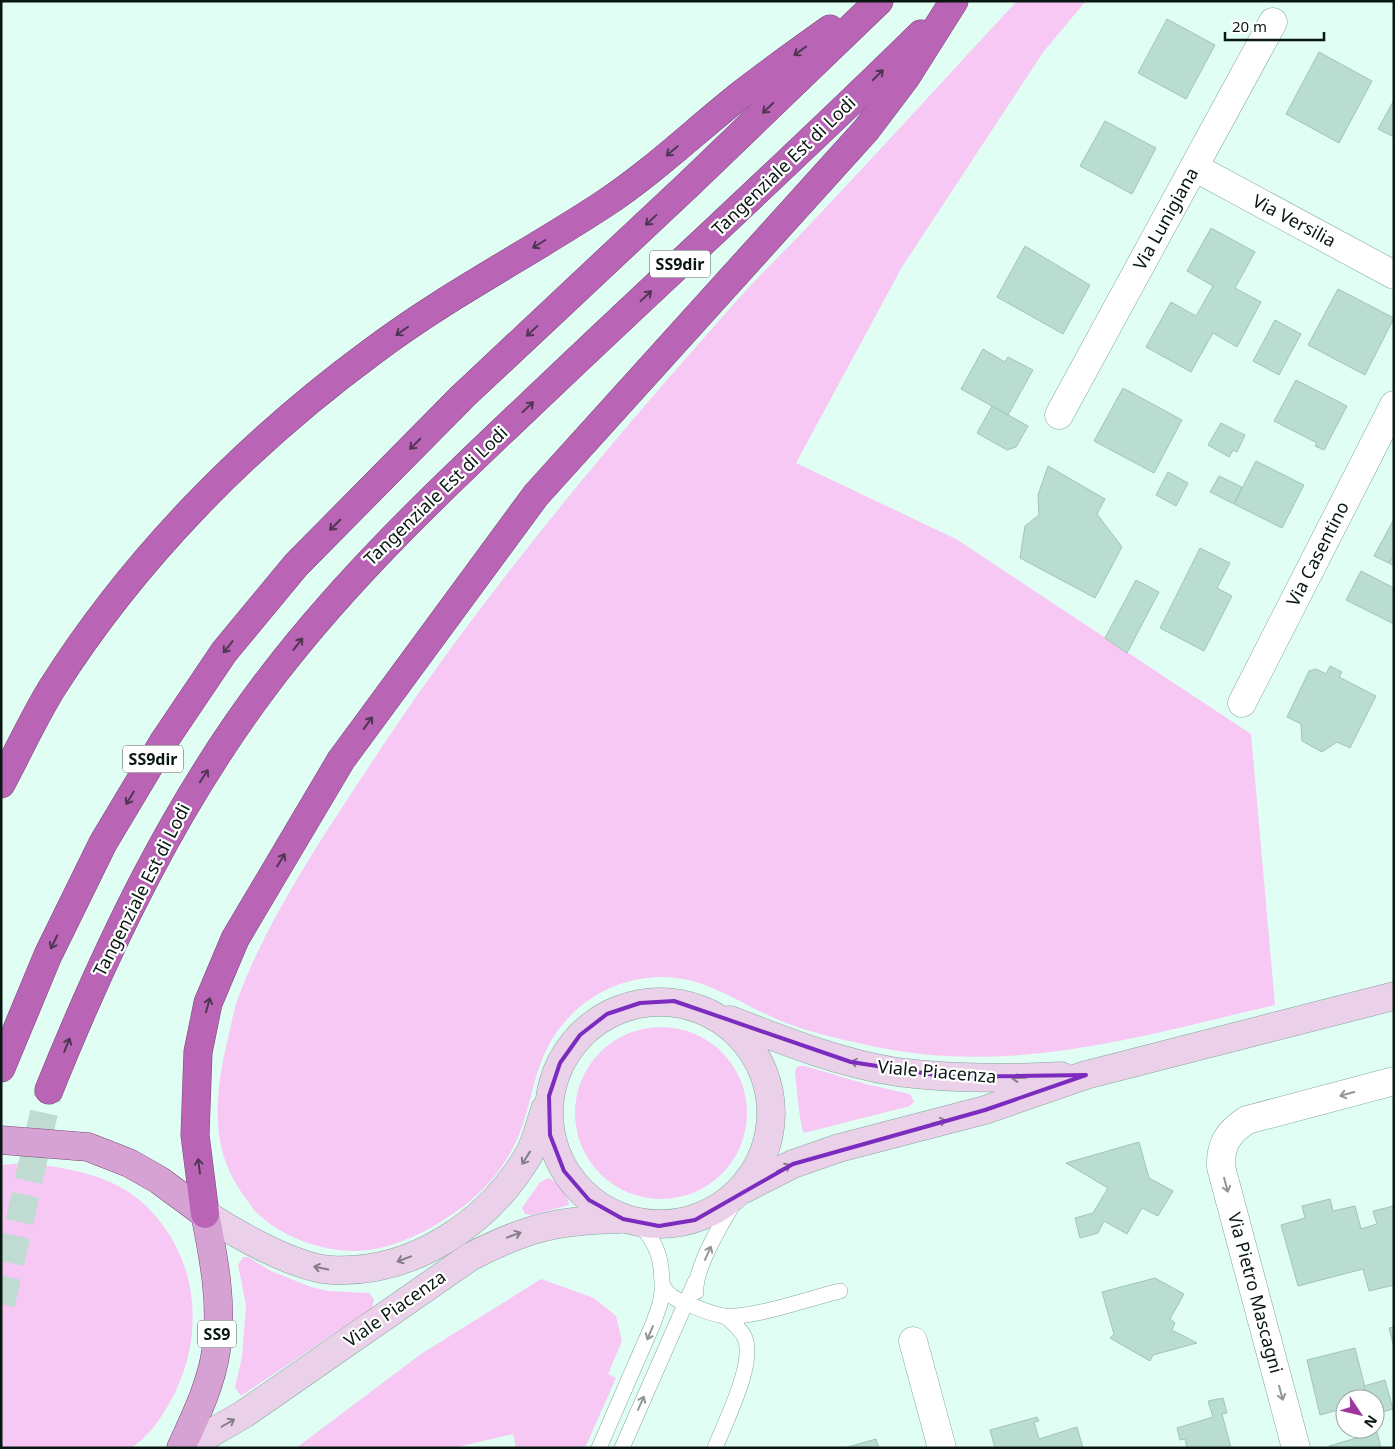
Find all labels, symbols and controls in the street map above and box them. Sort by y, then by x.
scale bar [1225,10,1324,42]
text: 20 m [1232,16,1267,36]
one-way arrow [793,46,807,56]
one-way arrow [872,69,884,81]
street label: Tangenziale Est di Lodi [706,90,860,240]
one-way arrow [762,102,775,114]
one-way arrow [666,146,679,157]
street label: Via Lunigiana [1127,163,1203,274]
street label: Via Versilia [1249,188,1340,252]
one-way arrow [644,214,657,226]
one-way arrow [533,240,547,250]
road number: SS9dir [650,250,710,278]
one-way arrow [640,290,652,302]
one-way arrow [526,325,539,337]
one-way arrow [395,326,409,336]
one-way arrow [521,401,534,413]
street label: Tangenziale Est di Lodi [358,420,512,570]
one-way arrow [409,438,421,450]
street label: Via Casentino [1280,497,1354,610]
one-way arrow [329,519,341,531]
one-way arrow [292,637,303,650]
one-way arrow [223,640,234,653]
one-way arrow [363,716,373,730]
road number: SS9dir [123,746,183,772]
one-way arrow [199,769,209,783]
one-way arrow [125,790,135,804]
street label: Tangenziale Est di Lodi [87,799,195,980]
one-way arrow [277,854,287,868]
one-way arrow [49,934,59,949]
one-way arrow [204,997,214,1013]
one-way arrow [63,1038,72,1053]
street label: Viale Piacenza [877,1054,997,1088]
one-way arrow [851,1058,867,1068]
one-way arrow [1012,1073,1028,1083]
one-way arrow [1339,1089,1355,1099]
one-way arrow [931,1117,947,1126]
one-way arrow [520,1150,530,1164]
one-way arrow [194,1158,204,1174]
one-way arrow [776,1163,791,1173]
one-way arrow [1221,1177,1231,1193]
street label: Via Pietro Mascagni [1223,1210,1289,1376]
one-way arrow [506,1230,522,1240]
one-way arrow [704,1246,714,1261]
one-way arrow [397,1255,412,1265]
one-way arrow [314,1263,330,1272]
street label: Viale Piacenza [339,1264,450,1352]
road number: SS9 [198,1320,236,1348]
one-way arrow [644,1325,654,1340]
one-way arrow [1277,1384,1287,1400]
north arrow [1335,1389,1385,1439]
one-way arrow [637,1396,647,1411]
text: N [1360,1412,1382,1432]
one-way arrow [220,1418,234,1428]

